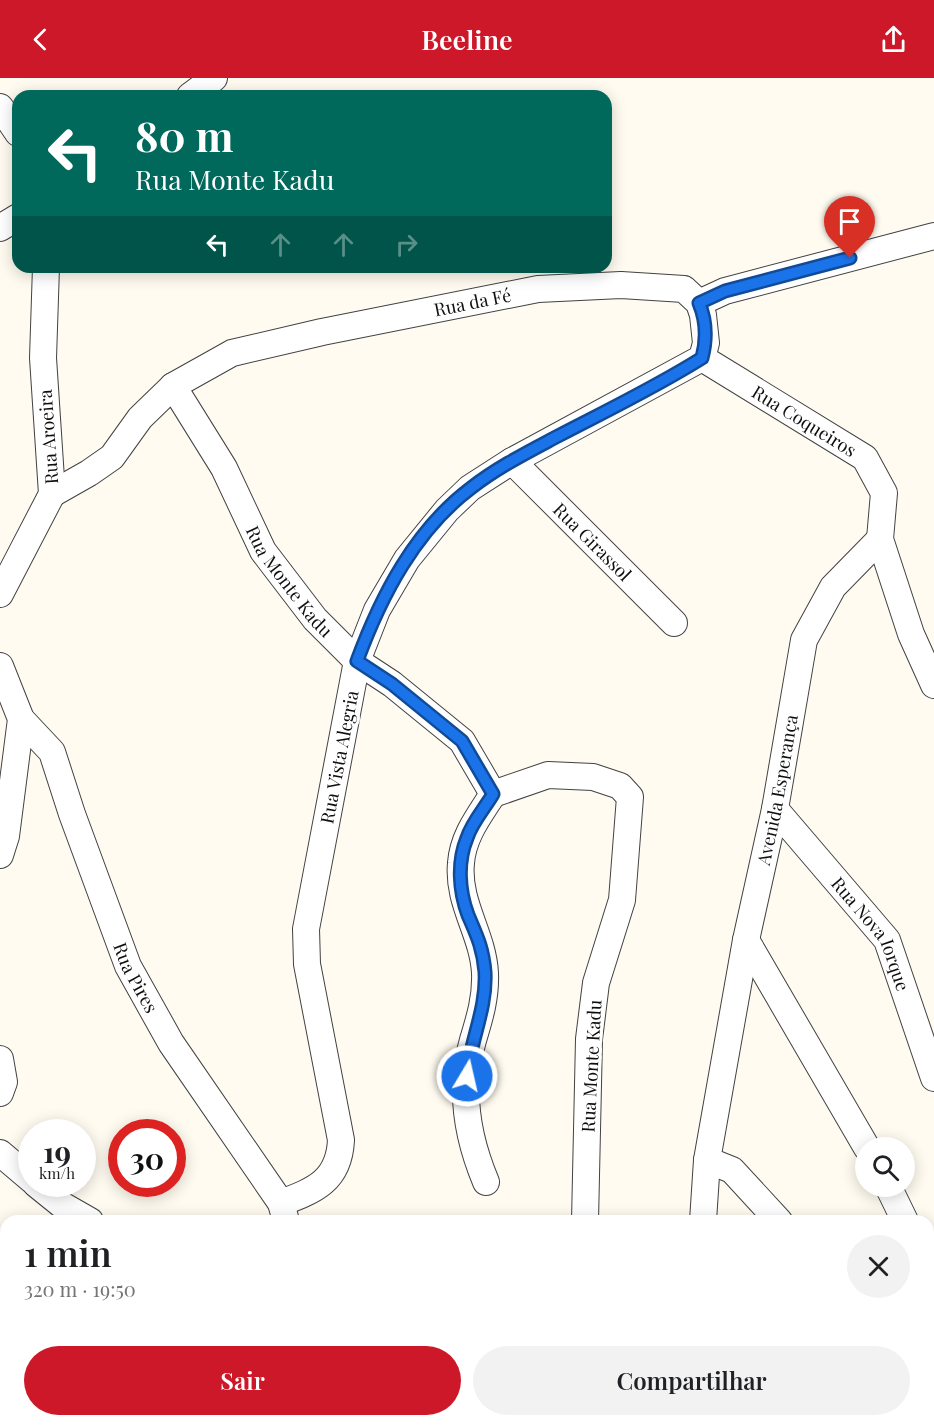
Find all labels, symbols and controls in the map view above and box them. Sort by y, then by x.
text: Beeline [421,21,513,57]
icon: back [24,23,57,56]
icon: share [877,23,910,56]
text: 80 m [135,107,233,163]
icon: left [36,114,114,192]
text: Rua Monte Kadu [135,161,334,197]
pin [824,196,875,258]
icon: arrive [833,205,866,238]
icon: left [201,228,234,261]
icon: ahead [264,228,297,261]
icon: ahead [327,228,360,261]
icon: right [390,228,423,261]
street label: Rua da Fé [432,283,513,321]
street label: Rua Coqueiros [748,380,861,462]
street label: Rua Aroeira [33,389,63,485]
street label: Rua Girassol [548,497,637,586]
street label: Rua Monte Kadu [241,522,338,642]
street label: Rua Vista Alegria [314,688,364,826]
street label: Avenida Esperança [751,713,803,868]
street label: Rua Nova Iorque [826,872,915,994]
street label: Rua Pires [108,939,164,1017]
street label: Rua Monte Kadu [576,998,606,1133]
position arrow [435,1044,499,1108]
speed limit sign: 30 [108,1119,186,1197]
text: 19 [43,1131,71,1171]
map controls [855,1137,915,1197]
button: search [855,1137,915,1197]
text: km/h [39,1163,75,1183]
text: 1 min [24,1228,112,1276]
button: close [847,1235,910,1298]
text: 320 m · 19:50 [24,1275,136,1302]
button: Sair [24,1346,461,1415]
button: Compartilhar [473,1346,910,1415]

